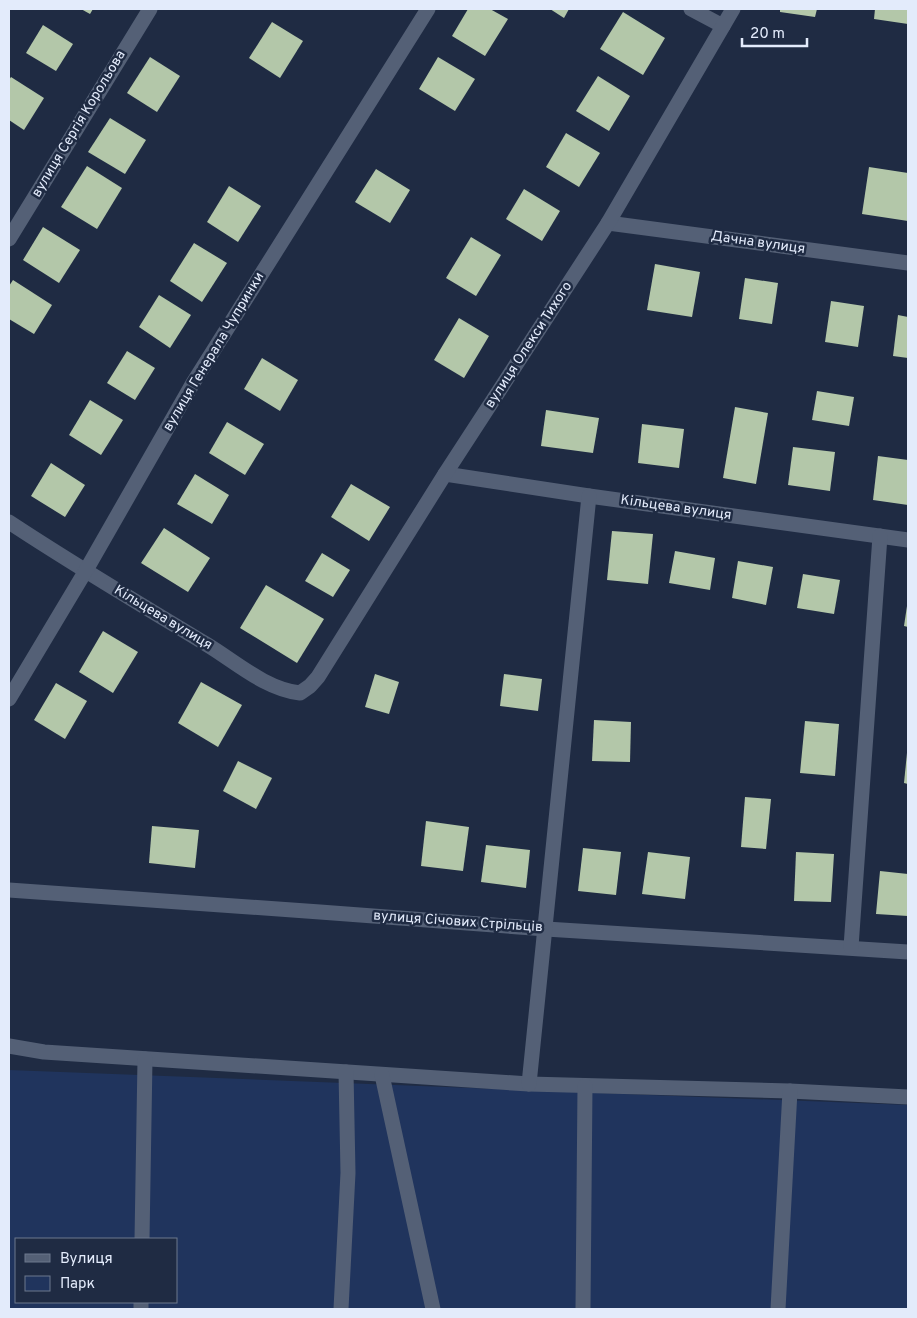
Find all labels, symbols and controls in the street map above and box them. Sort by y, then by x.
scale bar [742,15,807,47]
text: 20 m [750,25,785,44]
street label: вулиця Сергія Корольова [28,47,130,201]
street label: Дачна вулиця [710,228,806,258]
street label: вулиця Генерала Чупринки [160,269,268,435]
street label: вулиця Олекси Тихого [482,278,576,411]
street label: Кільцева вулиця [619,492,733,524]
street label: Кільцева вулиця [111,582,215,654]
street label: вулиця Січових Стрільців [373,908,543,936]
legend [15,1238,178,1303]
text: Вулиця [60,1250,113,1269]
text: Парк [60,1275,95,1294]

